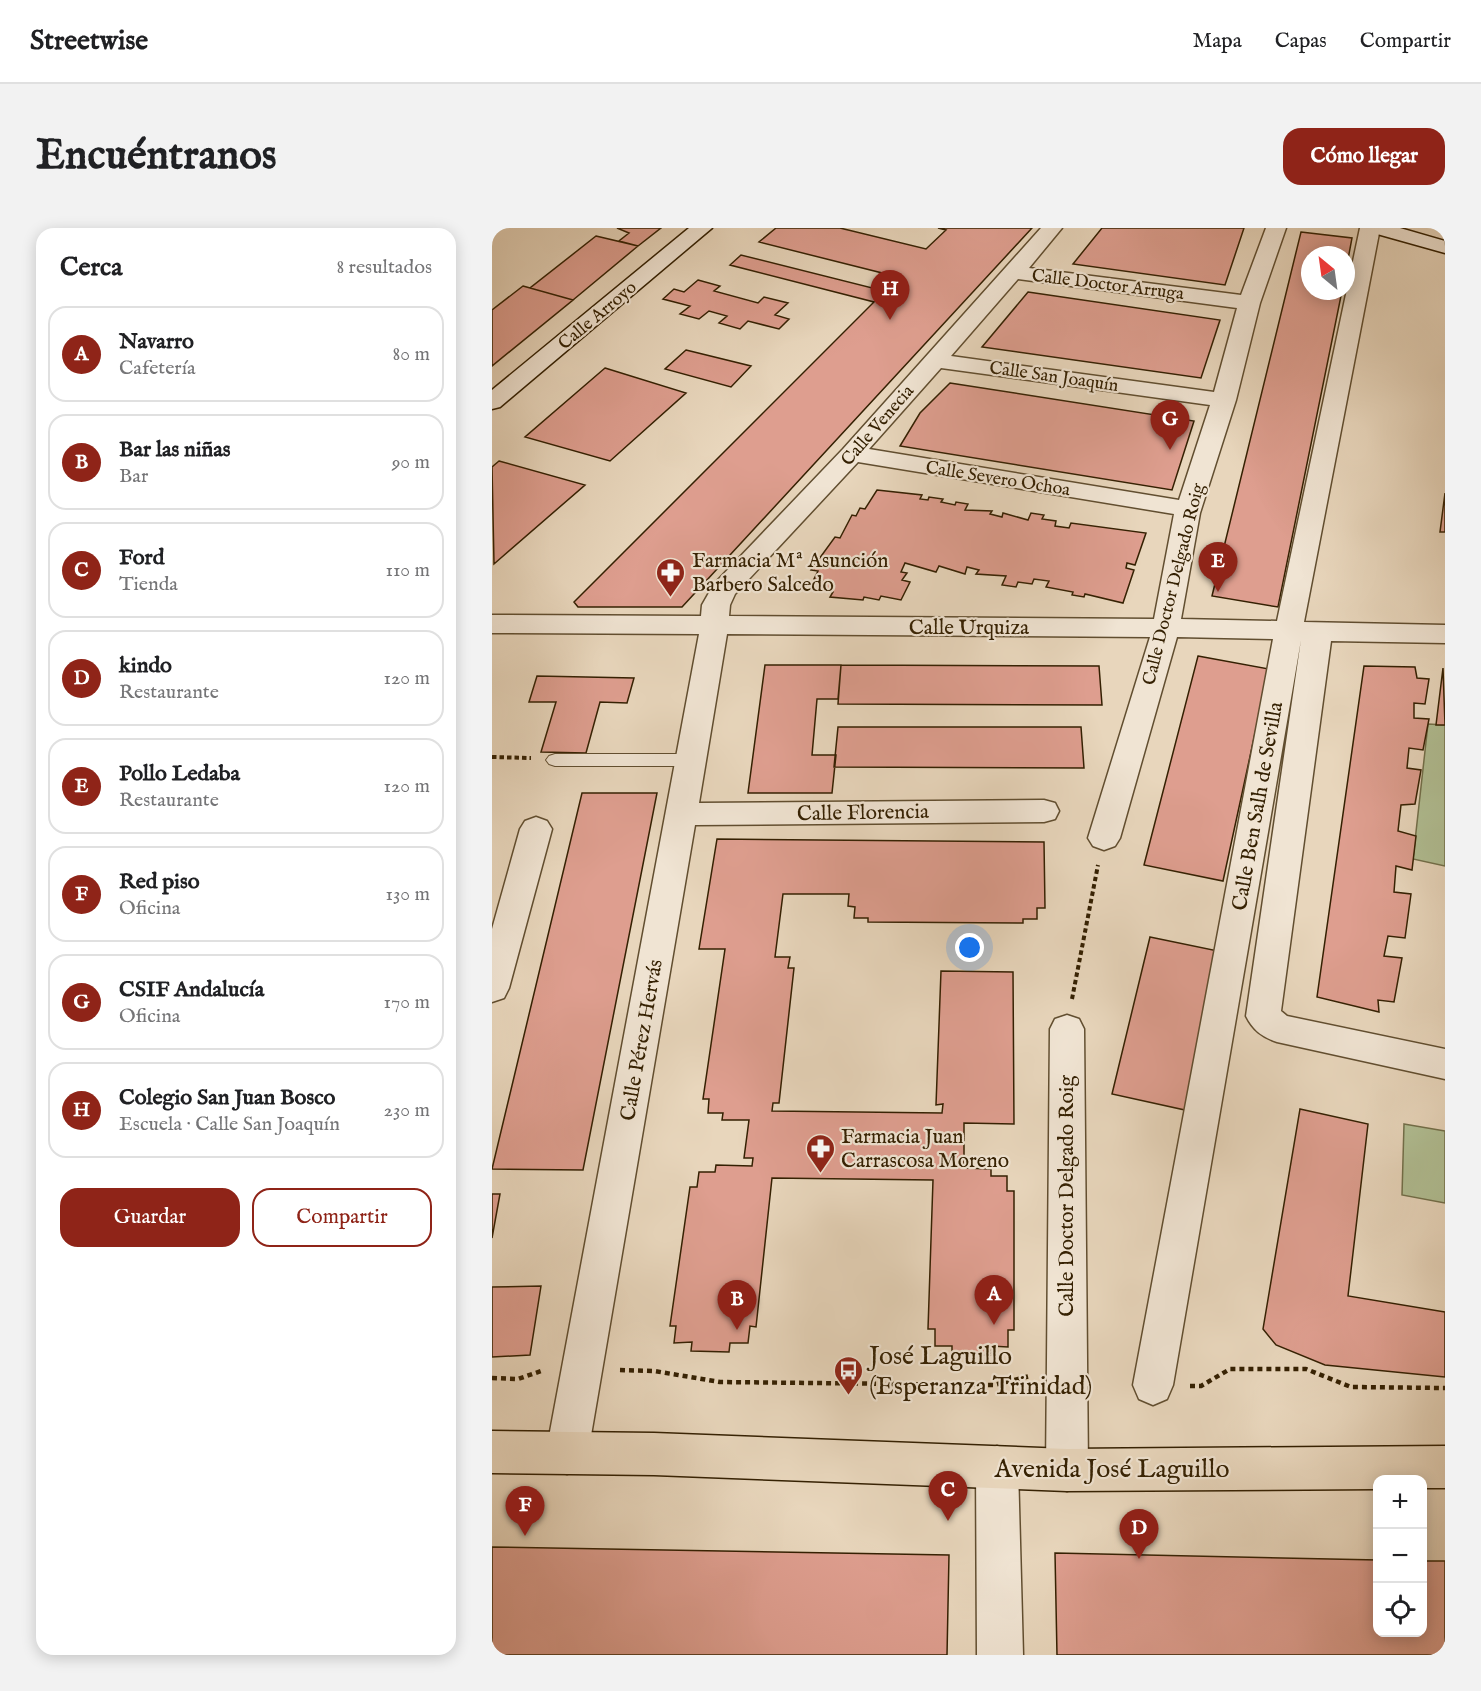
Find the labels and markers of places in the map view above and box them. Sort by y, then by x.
pin: H [870,270,910,320]
pin: G [1150,400,1190,450]
pin: E [1198,542,1238,592]
place label: Farmacia Mª Asunción Barbero Salcedo [692,548,888,599]
pharmacy icon: Farmacia Mª Asunción Barbero Salcedo [655,556,687,598]
place label: Farmacia Juan Carrascosa Moreno [841,1124,1009,1175]
pharmacy icon: Farmacia Juan Carrascosa Moreno [804,1132,836,1174]
pin: A [974,1276,1014,1325]
pin: B [718,1280,756,1330]
place label: José Laguillo (Esperanza Trinidad) [866,1340,1092,1403]
bus stop icon: José Laguillo (Esperanza Trinidad) [832,1354,864,1396]
pin: C [928,1472,968,1521]
pin: F [506,1486,544,1536]
pin: D [1120,1510,1158,1559]

